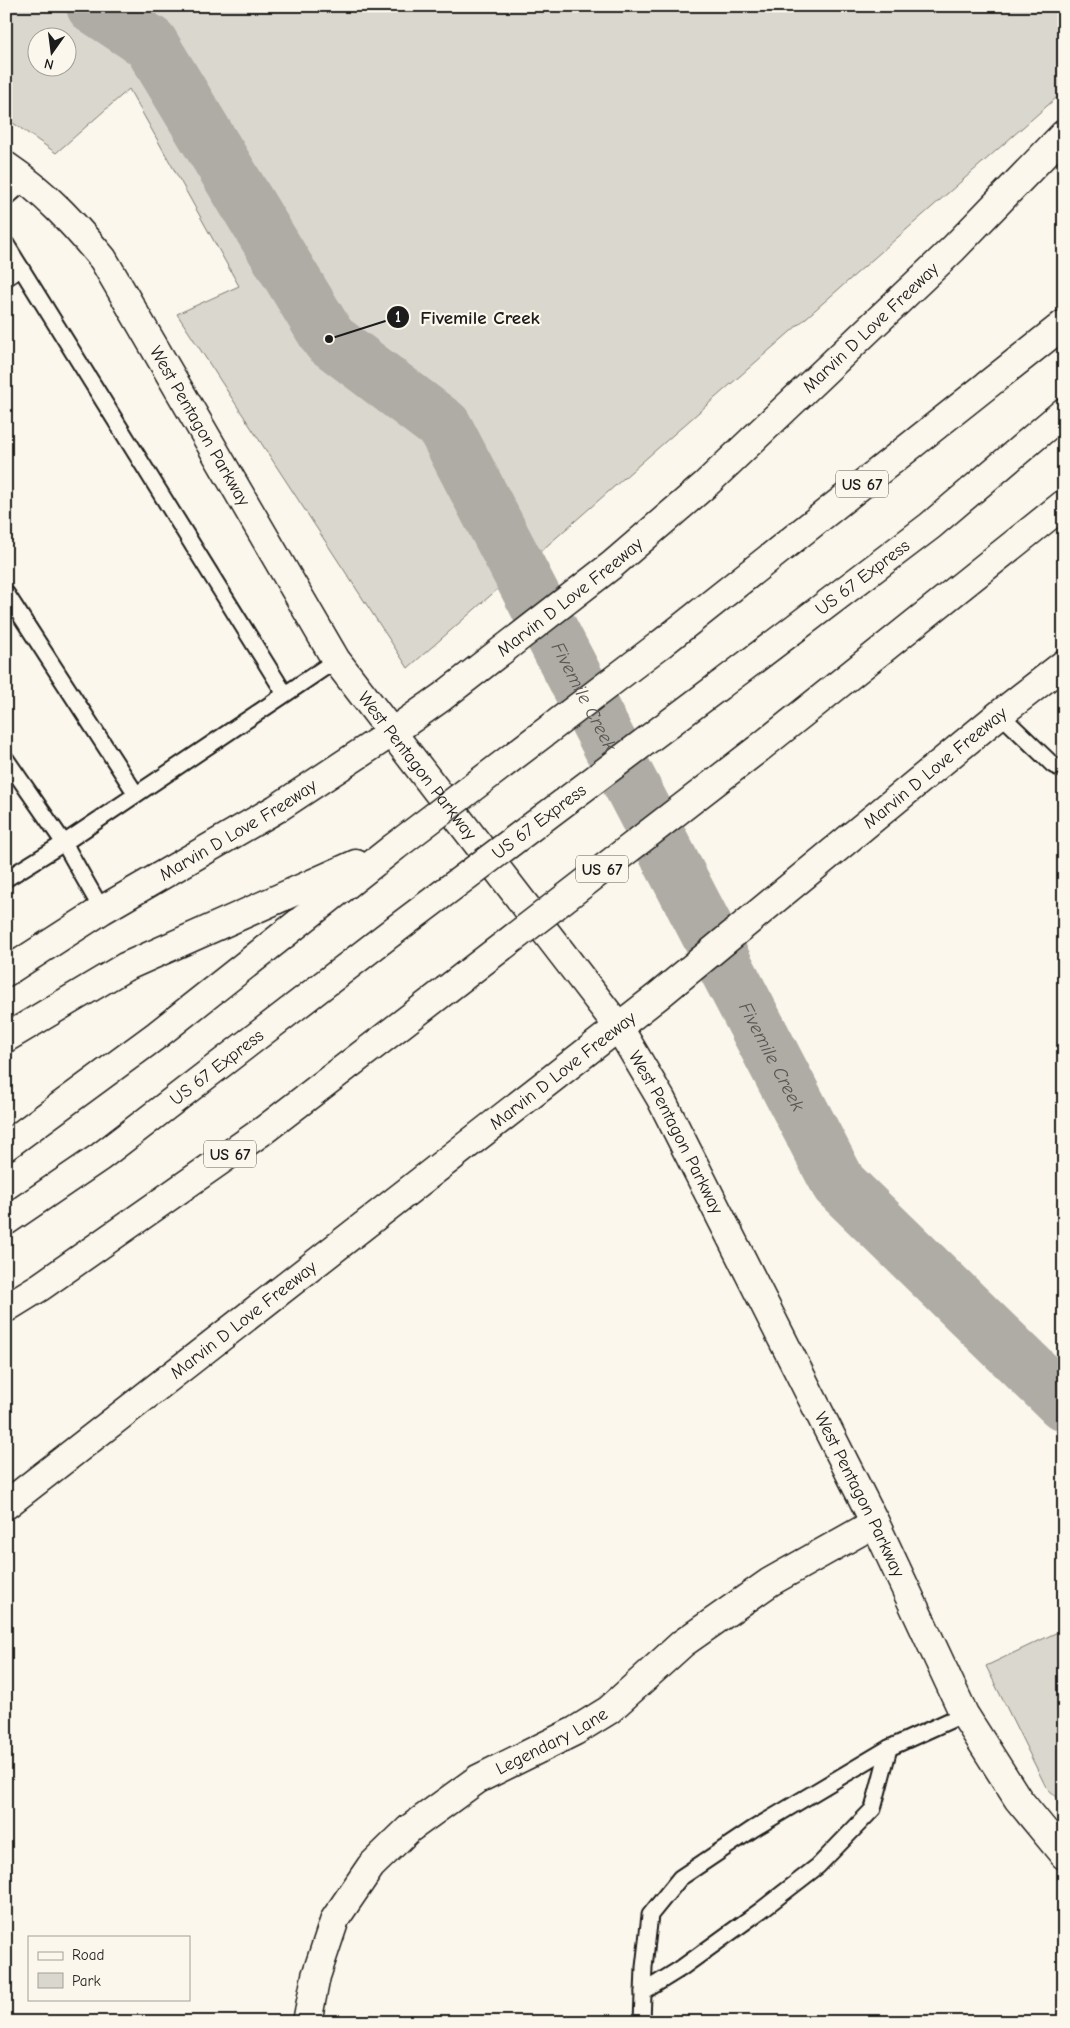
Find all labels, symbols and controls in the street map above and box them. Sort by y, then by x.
north arrow [28,28,78,78]
text: N [42,55,55,73]
street label: Marvin D Love Freeway [798,258,944,398]
callout: Fivemile Creek [385,300,550,334]
text: Fivemile Creek [420,307,540,329]
text: 1 [395,308,401,326]
street label: West Pentagon Parkway [145,342,255,511]
road number: US 67 [836,470,888,498]
street label: Marvin D Love Freeway [493,533,648,661]
street label: US 67 Express [812,535,914,620]
water label: Fivemile Creek [546,638,622,756]
street label: West Pentagon Parkway [353,688,481,845]
street label: Marvin D Love Freeway [859,702,1012,833]
street label: Marvin D Love Freeway [156,775,322,885]
street label: US 67 Express [488,780,591,864]
road number: US 67 [576,856,628,882]
water label: Fivemile Creek [734,999,809,1116]
street label: Marvin D Love Freeway [485,1007,641,1135]
street label: US 67 Express [166,1025,268,1110]
street label: West Pentagon Parkway [624,1047,728,1219]
road number: US 67 [204,1140,256,1168]
street label: Marvin D Love Freeway [166,1256,322,1384]
street label: West Pentagon Parkway [810,1409,909,1582]
street label: Legendary Lane [492,1703,612,1780]
legend [28,1936,190,2000]
text: Road [72,1946,104,1964]
text: Park [72,1972,101,1990]

